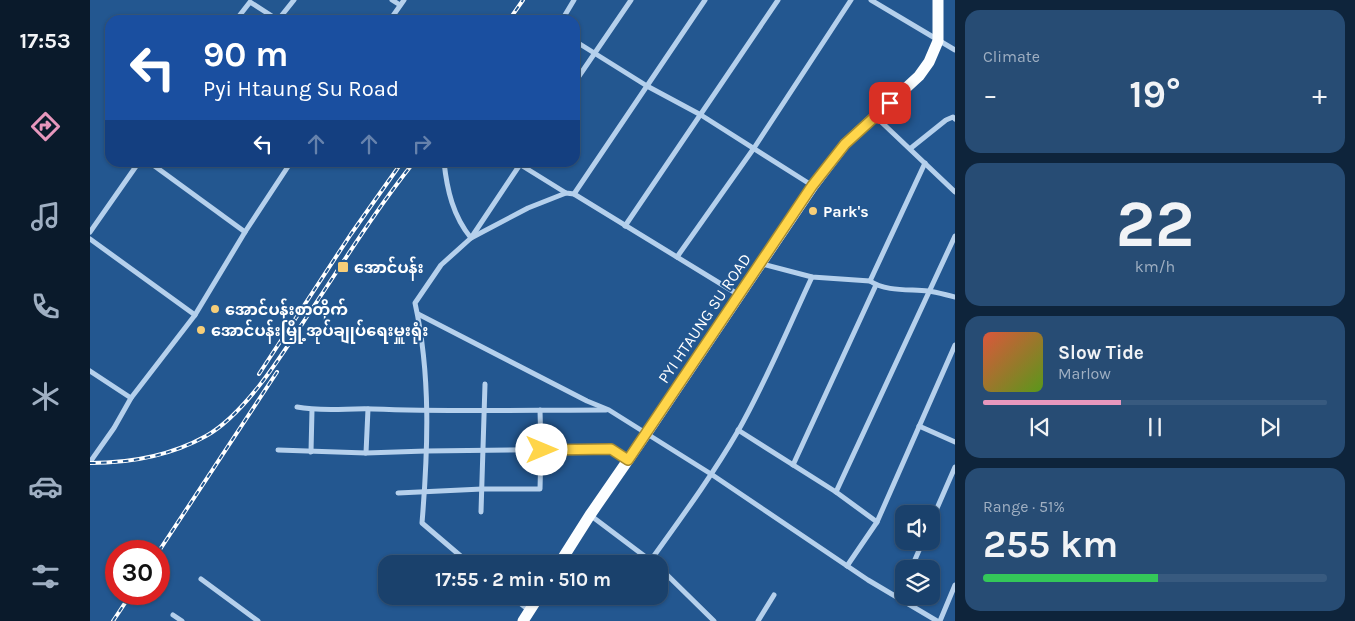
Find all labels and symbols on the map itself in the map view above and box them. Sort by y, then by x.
pin [869,82,911,124]
place label: Park's [823,202,869,221]
marker: Park's [807,205,819,217]
street label: PYI HTAUNG SU ROAD [654,250,755,387]
place label: အောင်ပန်း [354,256,424,281]
marker: အောင်ပန်း [336,260,350,274]
place label: အောင်ပန်းစာတိုက် [225,298,348,323]
marker: အောင်ပန်းစာတိုက် [209,303,221,315]
place label: အောင်ပန်းမြို့အုပ်ချုပ်ရေးမှူးရုံး [211,319,428,344]
marker: အောင်ပန်းမြို့အုပ်ချုပ်ရေးမှူးရုံး [195,324,207,336]
position arrow [515,423,567,475]
speed limit sign: 30 [105,540,170,605]

